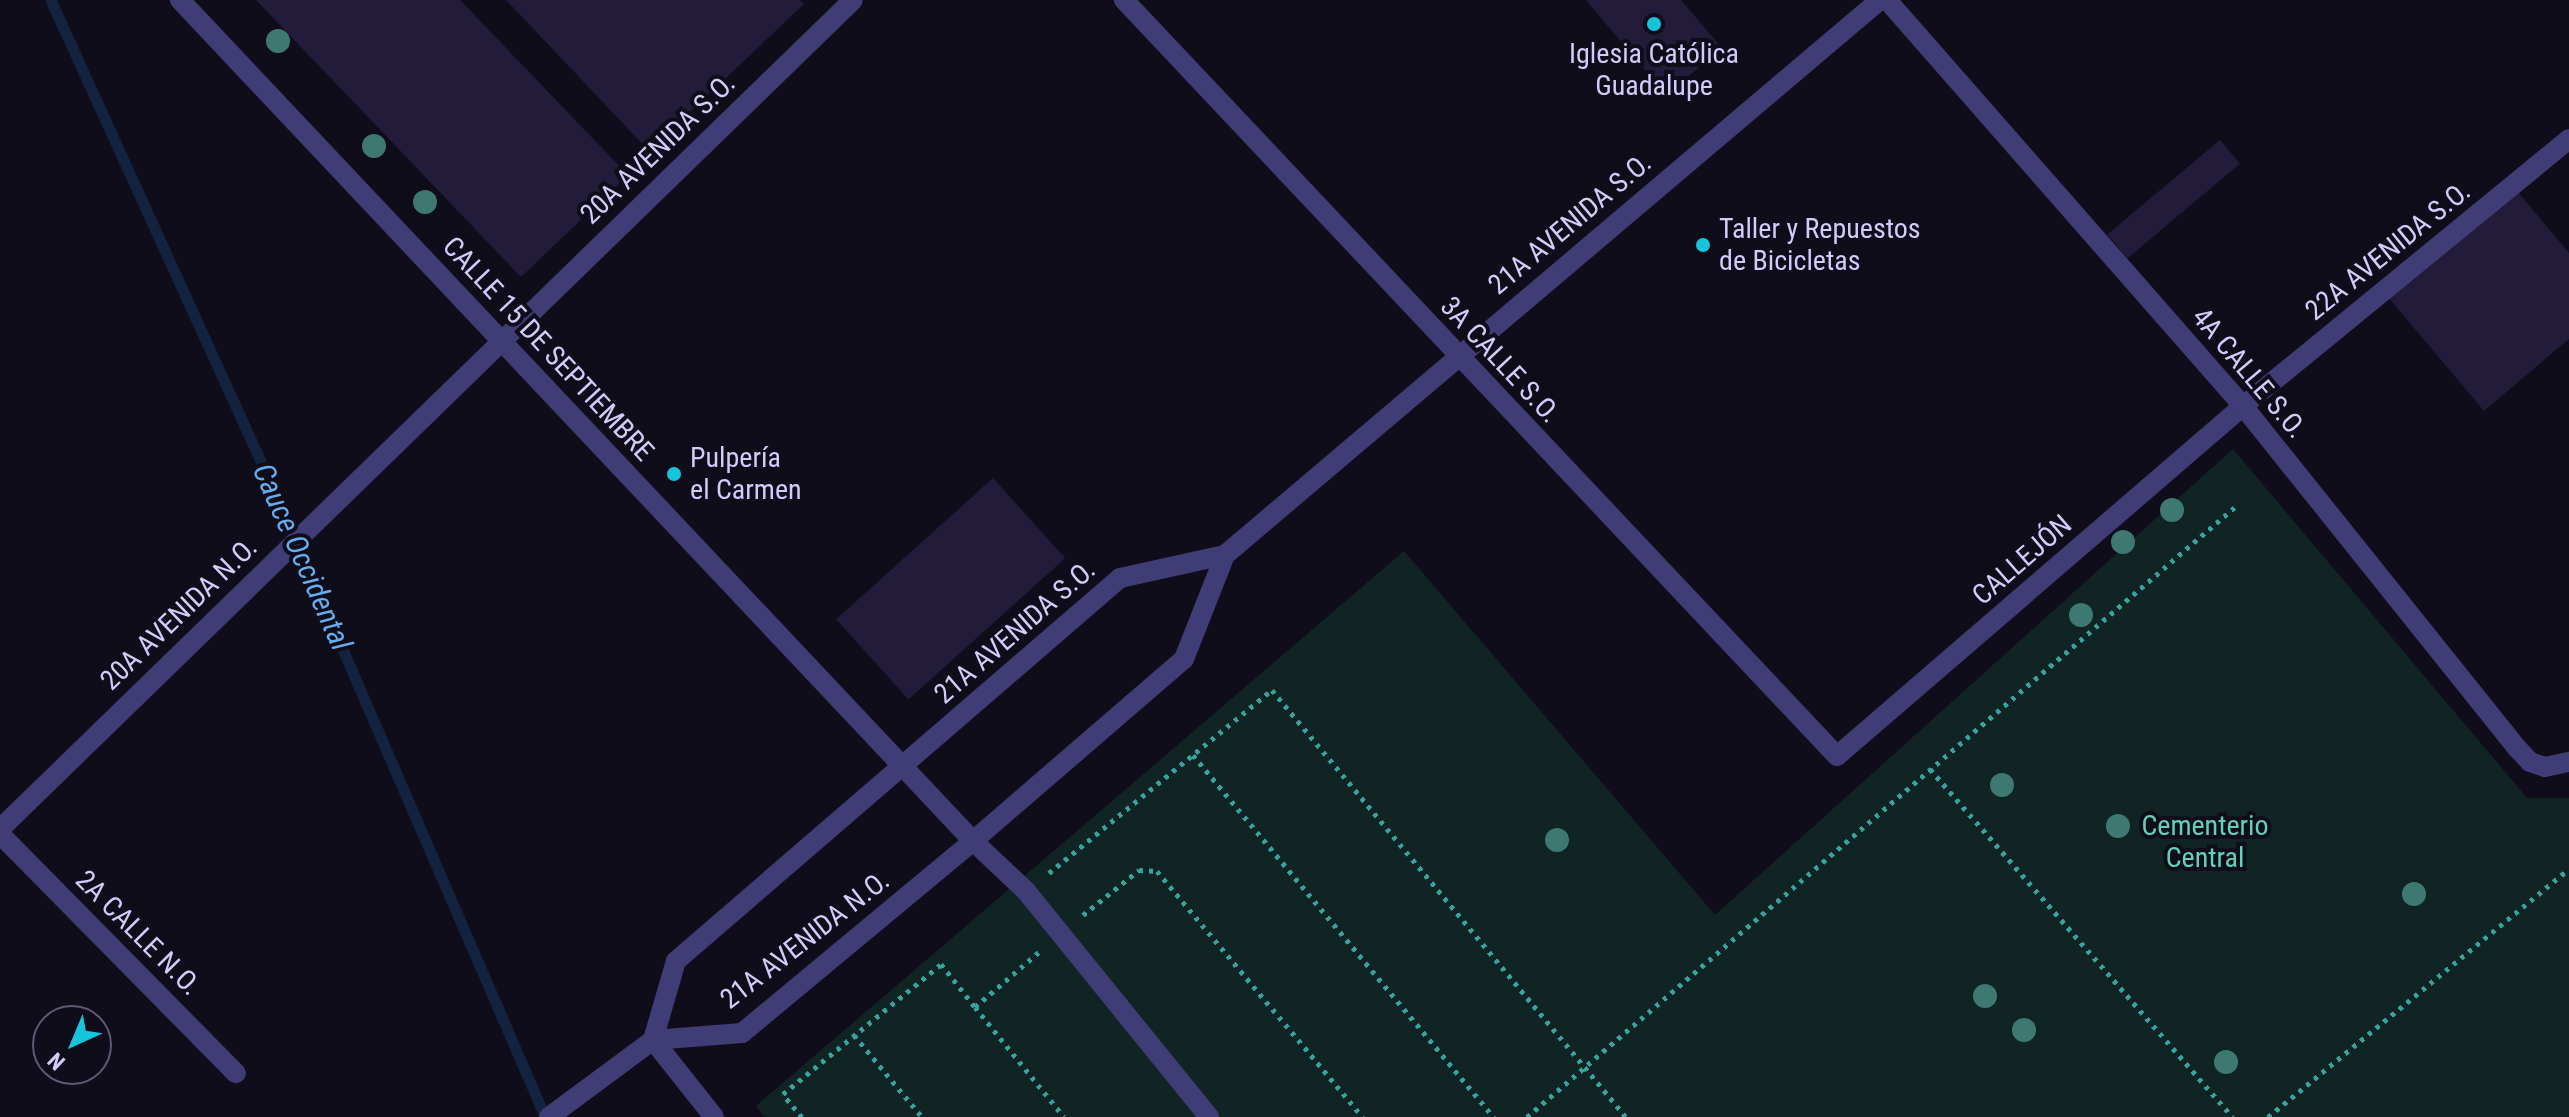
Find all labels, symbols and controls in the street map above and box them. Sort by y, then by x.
marker: Iglesia Católica Guadalupe [1645,15,1663,33]
place label: Iglesia Católica Guadalupe [1569,37,1739,103]
street label: 20A AVENIDA S.O. [574,67,742,231]
street label: 21A AVENIDA S.O. [1482,146,1658,302]
street label: 22A AVENIDA S.O. [2299,174,2477,328]
place label: Taller y Repuestos de Bicicletas [1719,212,1921,278]
street label: CALLE 15 DE SEPTIEMBRE [435,230,661,468]
marker: Taller y Repuestos de Bicicletas [1694,236,1712,254]
street label: 3A CALLE S.O. [1433,290,1567,430]
street label: 4A CALLE S.O. [2185,301,2313,445]
place label: Pulpería el Carmen [690,441,802,507]
water label: Cauce Occidental [245,458,359,656]
marker: Pulpería el Carmen [665,465,683,483]
street label: CALLEJÓN [1966,508,2078,612]
street label: 20A AVENIDA N.O. [94,531,264,697]
street label: 21A AVENIDA S.O. [928,553,1102,711]
park label: Cementerio Central [2141,809,2269,875]
street label: 2A CALLE N.O. [69,864,207,1002]
street label: 21A AVENIDA N.O. [714,864,896,1016]
north arrow [32,1005,112,1085]
text: N [43,1048,70,1075]

